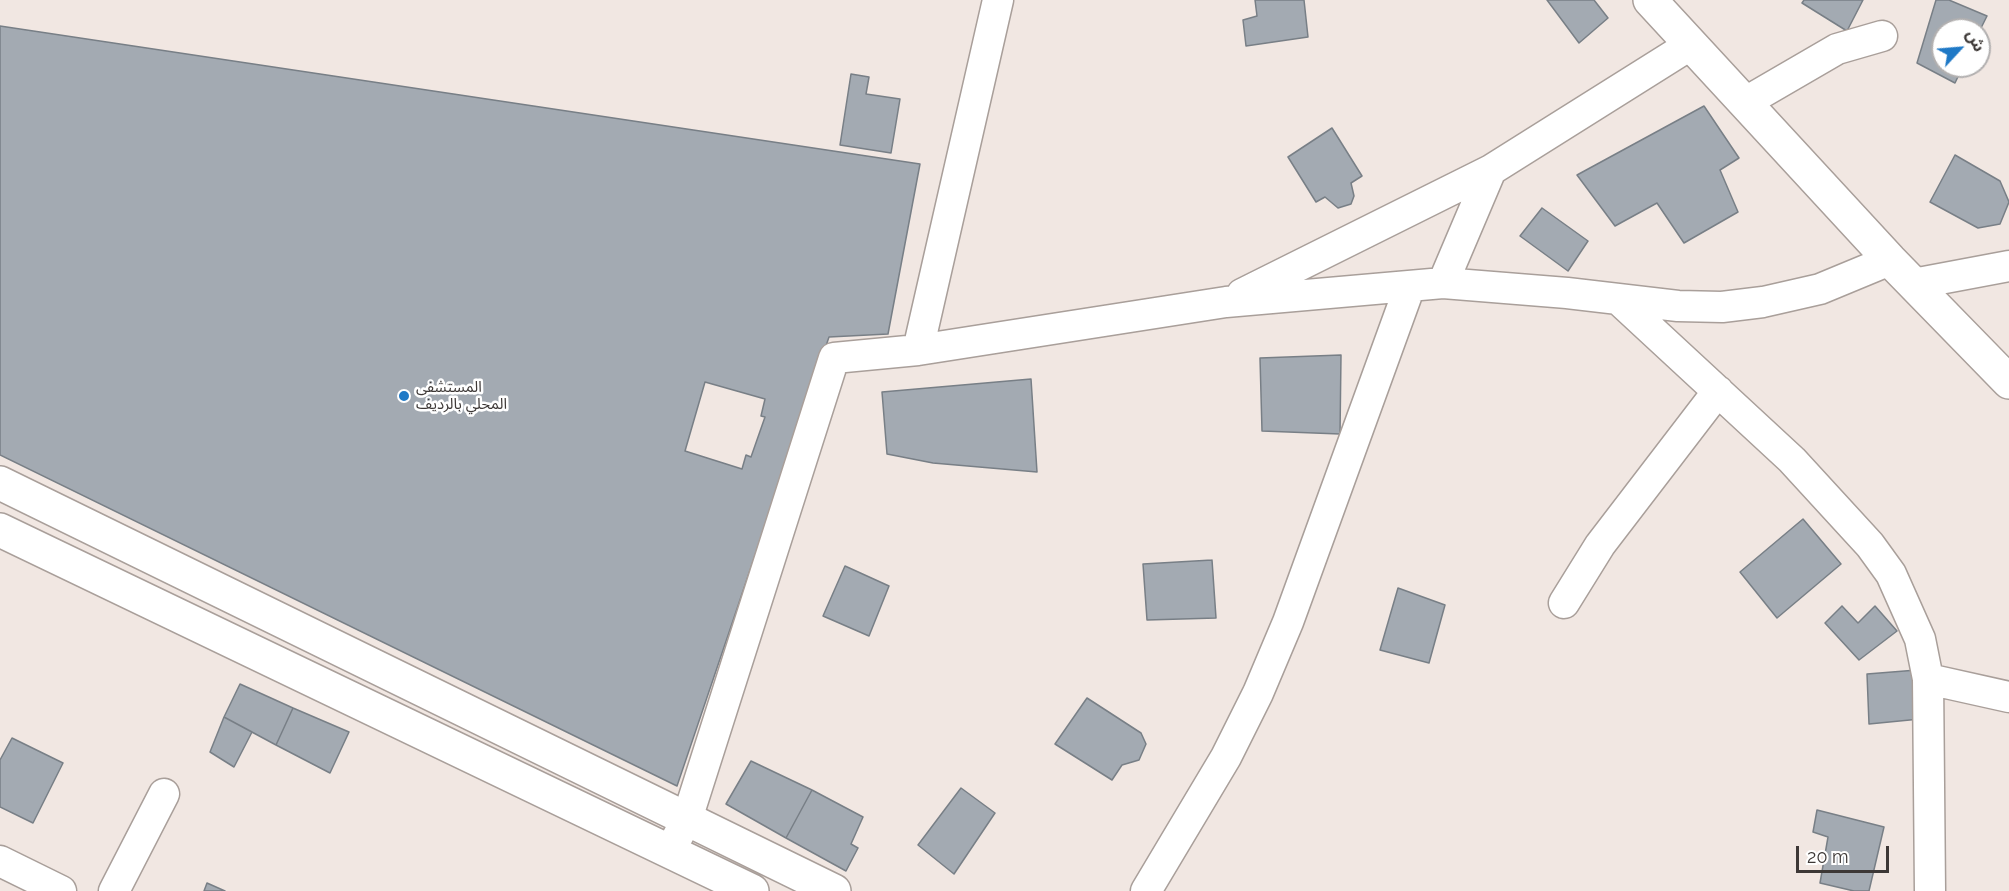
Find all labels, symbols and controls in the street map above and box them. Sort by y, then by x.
north arrow [1931,18,1991,78]
text: ش [1962,27,1989,55]
place label: المستشفى المحلي بالرديف [416,378,507,413]
marker: المستشفى المحلي بالرديف [397,389,411,403]
scale bar [1799,834,1892,872]
text: 20 m [1807,846,1849,867]

